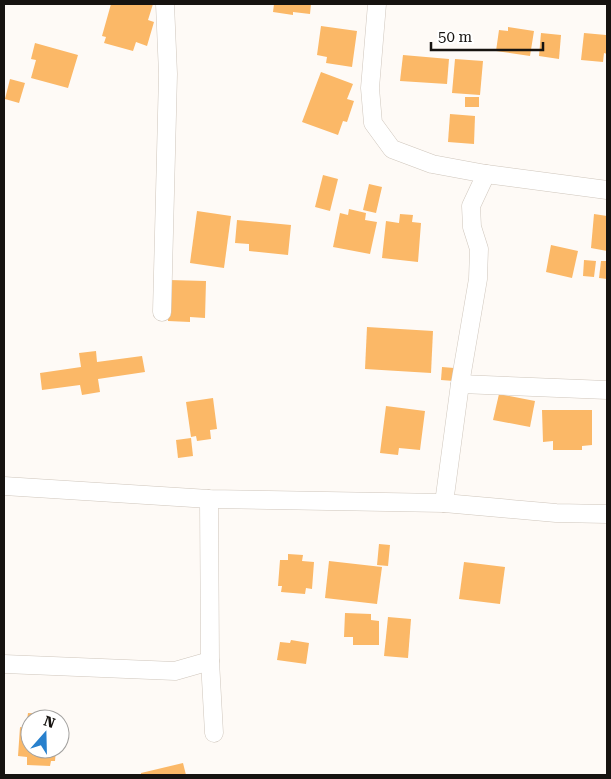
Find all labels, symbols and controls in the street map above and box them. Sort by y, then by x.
scale bar [431,20,544,52]
text: 50 m [438,28,473,46]
north arrow [20,709,70,759]
text: N [42,712,57,731]

